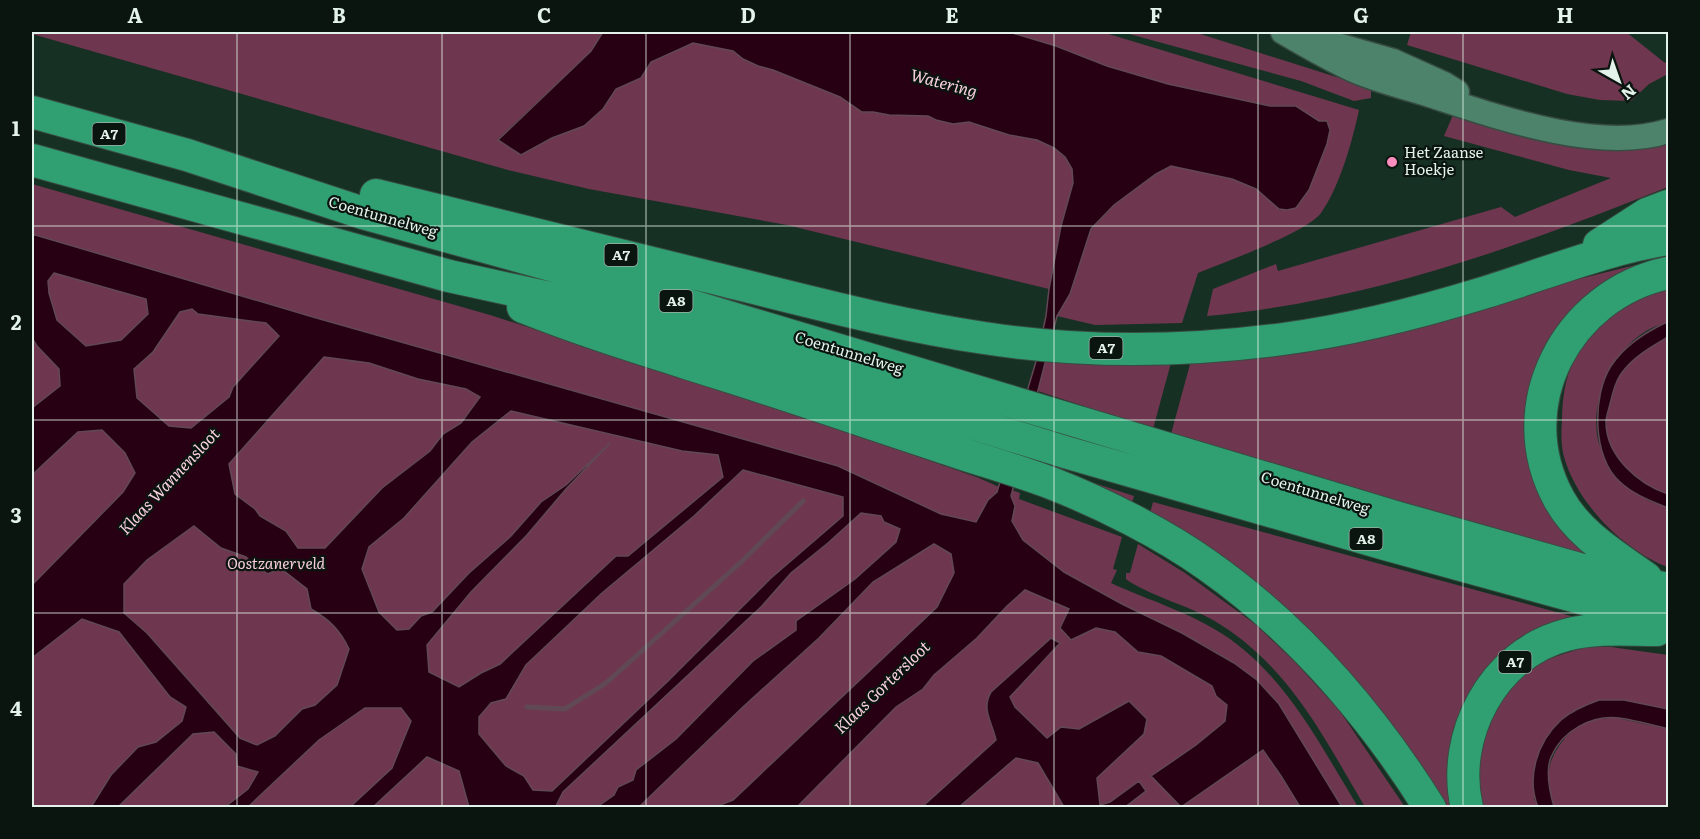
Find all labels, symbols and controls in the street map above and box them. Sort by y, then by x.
text: A [127,0,143,29]
text: B [332,0,346,29]
text: C [537,0,551,29]
text: D [740,0,756,29]
text: E [945,0,959,29]
text: F [1150,0,1163,29]
text: G [1353,0,1369,29]
text: H [1557,0,1573,29]
north arrow [1589,51,1649,111]
water label: Watering [908,62,980,102]
text: N [1616,80,1642,107]
text: 1 [12,112,20,142]
road number: A7 [92,123,126,145]
place label: Het Zaanse Hoekje [1404,140,1483,180]
marker: Het Zaanse Hoekje [1385,155,1399,169]
street label: Coentunnelweg [326,189,441,242]
road number: A7 [604,244,638,266]
road number: A8 [660,290,692,312]
text: 2 [11,306,22,336]
street label: Coentunnelweg [792,324,907,379]
road number: A7 [1090,337,1122,359]
water label: Klaas Wannensloot [112,421,225,539]
street label: Coentunnelweg [1258,464,1373,519]
text: 3 [10,499,22,529]
road number: A8 [1350,528,1382,550]
park label: Oostzanerveld [227,551,326,574]
water label: Klaas Gortersloot [828,634,935,738]
road number: A7 [1498,651,1532,673]
text: 4 [10,692,22,722]

